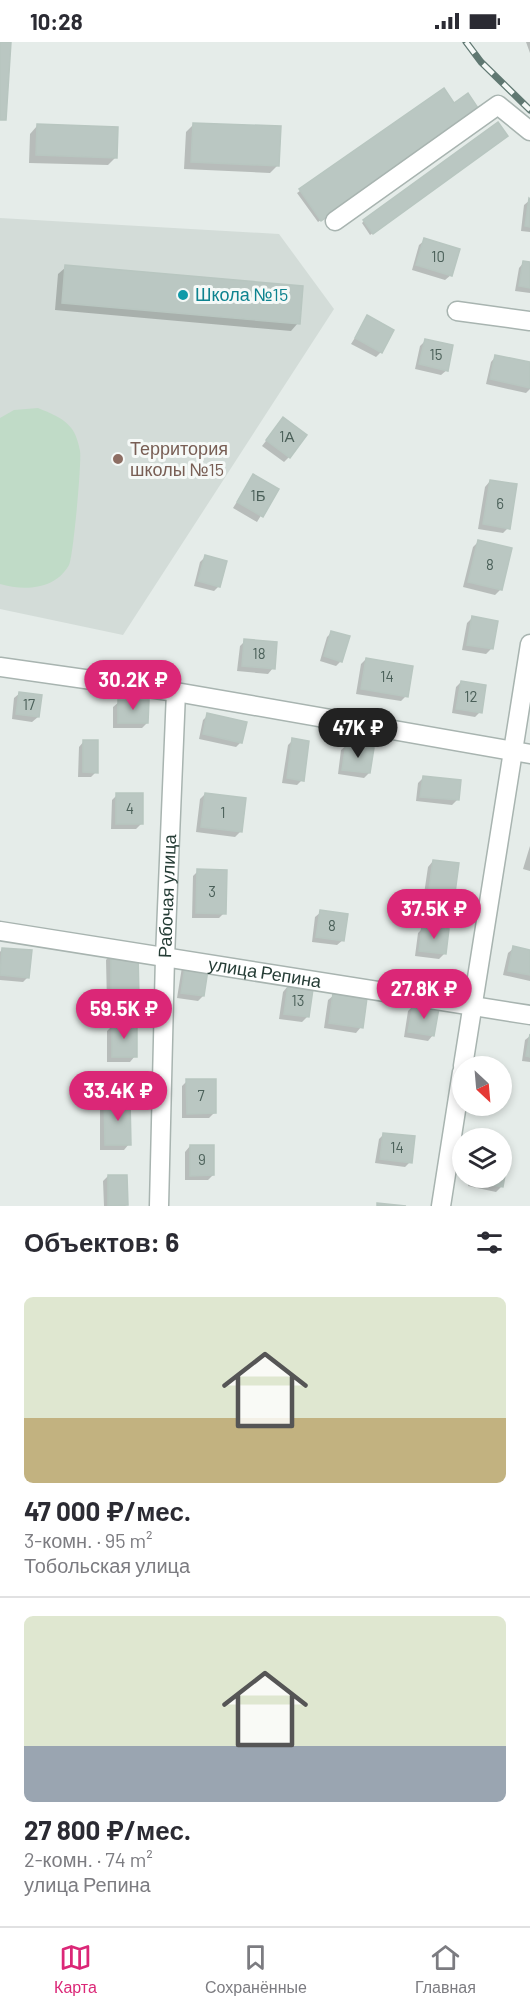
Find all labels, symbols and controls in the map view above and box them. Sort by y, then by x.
text: 10:28 [30,8,83,34]
house number: 10 [431,247,445,265]
place label: Школа №15 [195,283,288,305]
marker: Школа №15 [176,288,190,302]
house number: 15 [430,345,442,363]
house number: 1А [279,427,295,445]
place label: Территория школы №15 [130,437,228,480]
marker: Территория школы №15 [111,452,125,466]
house number: 1Б [250,486,266,504]
house number: 6 [496,494,504,512]
house number: 8 [486,555,494,573]
house number: 18 [252,644,266,662]
pin: 30.2K ₽ [78,660,188,711]
text: 30.2K ₽ [98,667,168,691]
house number: 14 [380,667,394,685]
house number: 12 [464,687,478,705]
house number: 17 [23,695,35,713]
pin: 47K ₽ [316,708,400,759]
text: 47K ₽ [332,715,384,739]
house number: 4 [126,799,134,817]
house number: 1 [220,803,226,821]
street label: Рабочая улица [153,833,180,958]
house number: 3 [208,882,216,900]
pin: 37.5K ₽ [379,889,489,940]
text: 37.5K ₽ [401,896,467,920]
house number: 8 [328,916,336,934]
street label: улица Репина [207,952,324,992]
pin: 27.8K ₽ [369,969,479,1020]
text: 27.8K ₽ [391,976,457,1000]
pin: 59.5K ₽ [69,989,179,1040]
house number: 13 [292,991,304,1009]
text: 59.5K ₽ [90,996,158,1020]
north arrow [452,1056,512,1116]
map controls [452,1056,512,1188]
pin: 33.4K ₽ [63,1071,173,1122]
text: 33.4K ₽ [83,1078,153,1102]
house number: 7 [197,1086,205,1104]
button: layers [452,1128,512,1188]
house number: 14 [390,1138,404,1156]
house number: 9 [198,1150,206,1168]
text: Объектов: 6 [24,1226,179,1257]
icon: filters [473,1226,506,1259]
icon: home [211,1336,319,1444]
text: 47 000 ₽/мес. [24,1495,191,1526]
text: 3-комн. · 95 m² [24,1528,153,1552]
text: Тобольская улица [24,1553,190,1577]
icon: home [211,1655,319,1763]
text: 27 800 ₽/мес. [24,1814,191,1845]
text: 2-комн. · 74 m² [24,1847,153,1871]
text: улица Репина [24,1872,151,1896]
tab: Карта [54,1941,97,1997]
tab: Сохранённые [205,1941,307,1997]
tab: Главная [415,1941,476,1997]

